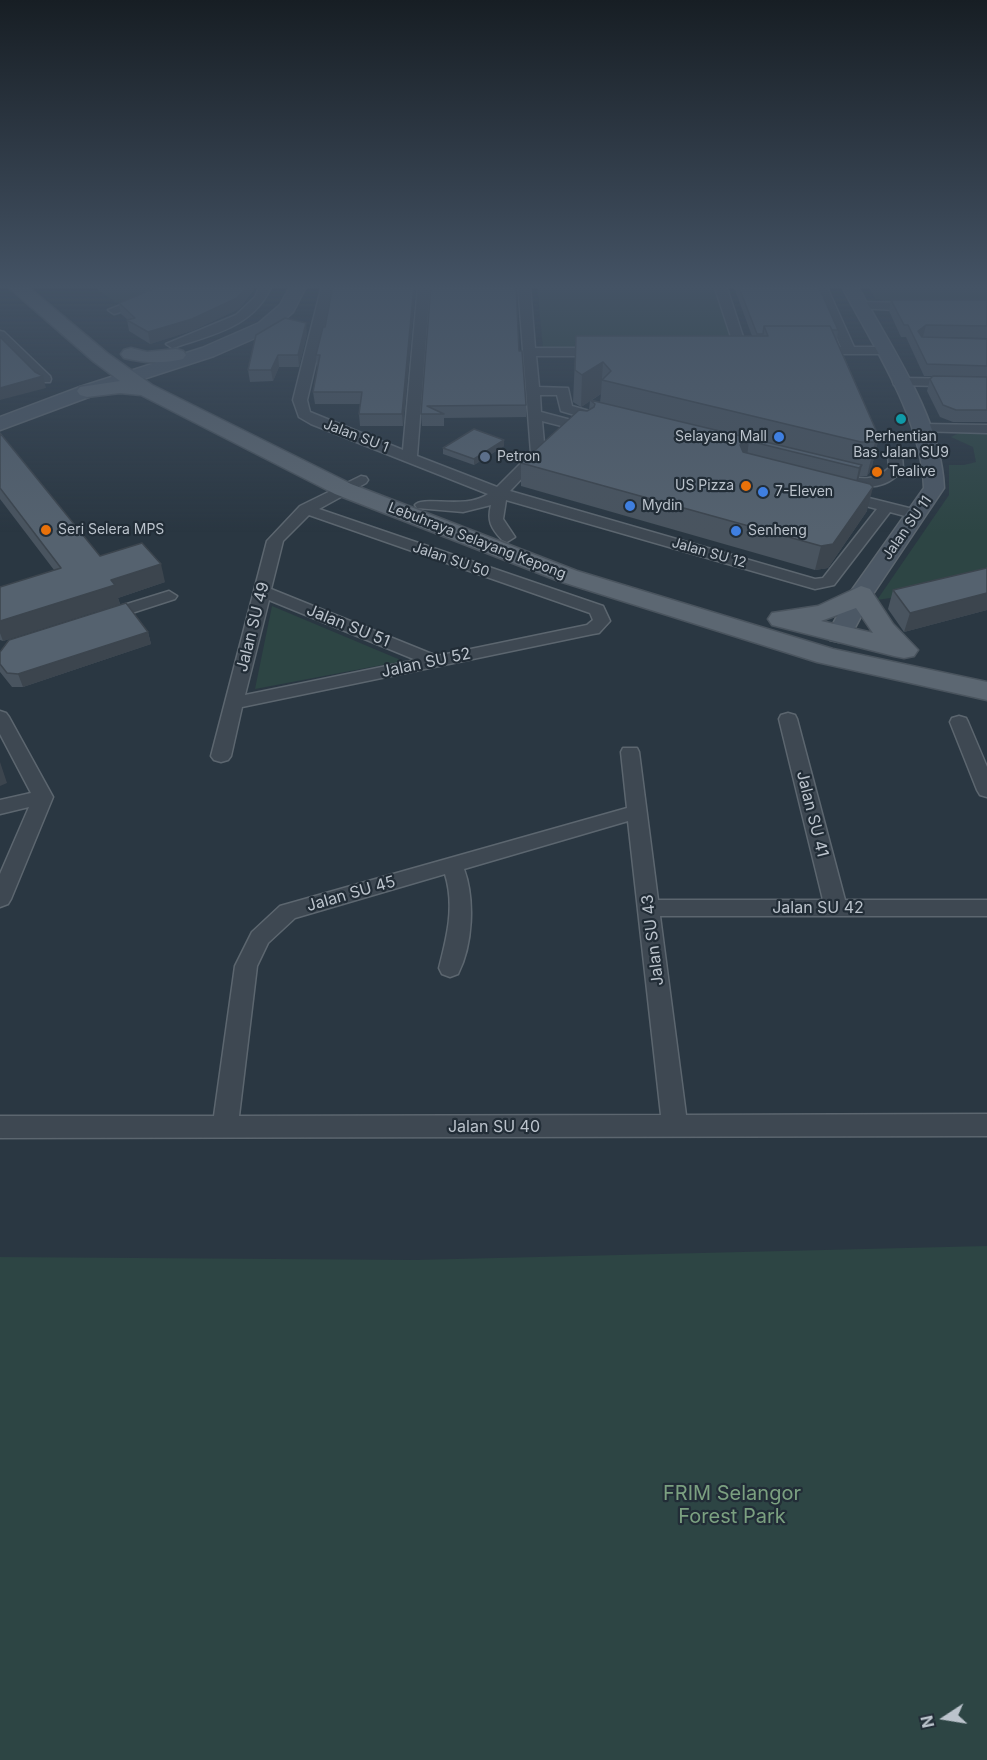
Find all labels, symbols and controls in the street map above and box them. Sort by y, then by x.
marker: Perhentian Bas Jalan SU9 [894,412,908,426]
street label: Jalan SU 1 [321,416,391,456]
place label: Selayang Mall [675,429,767,445]
place label: Perhentian Bas Jalan SU9 [853,429,949,461]
marker: Selayang Mall [772,430,786,444]
place label: Petron [497,449,540,465]
marker: Petron [478,450,492,464]
place label: Tealive [889,464,936,480]
marker: Tealive [870,465,884,479]
place label: US Pizza [675,478,734,494]
marker: US Pizza [739,479,753,493]
place label: 7-Eleven [775,484,833,500]
marker: 7-Eleven [756,485,770,499]
street label: Jalan SU 11 [879,493,935,563]
place label: Mydin [642,498,683,514]
street label: Lebuhraya Selayang Kepong [386,499,568,583]
marker: Mydin [623,499,637,513]
place label: Seri Selera MPS [58,522,164,538]
marker: Seri Selera MPS [39,523,53,537]
place label: Senheng [748,523,807,539]
marker: Senheng [729,524,743,538]
street label: Jalan SU 12 [670,534,748,572]
street label: Jalan SU 50 [410,539,492,581]
street label: Jalan SU 49 [233,580,273,674]
street label: Jalan SU 51 [304,601,392,651]
street label: Jalan SU 52 [379,644,473,682]
street label: Jalan SU 41 [792,769,832,859]
street label: Jalan SU 45 [304,872,398,916]
street label: Jalan SU 43 [638,893,668,987]
street label: Jalan SU 42 [772,898,864,918]
street label: Jalan SU 40 [448,1117,540,1137]
park label: FRIM Selangor Forest Park [663,1482,801,1529]
north arrow [915,1688,975,1748]
text: N [916,1714,938,1730]

